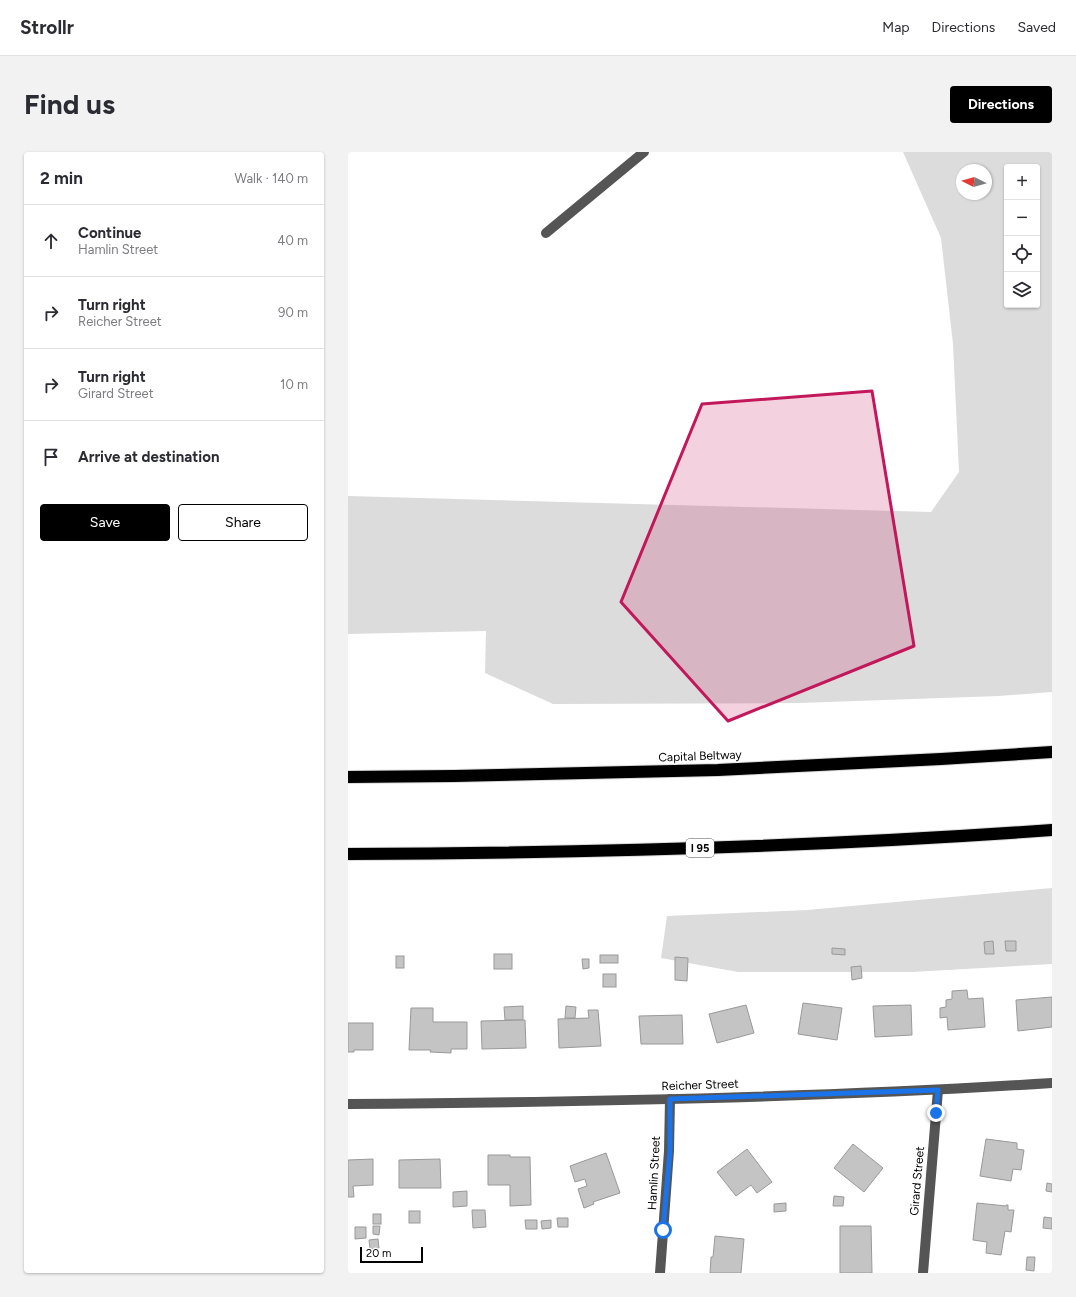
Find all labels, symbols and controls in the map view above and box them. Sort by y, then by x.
text: Strollr [20,16,74,39]
text: Map [882,19,910,36]
text: Directions [932,19,995,36]
text: Saved [1017,19,1056,36]
button: Directions [950,86,1052,123]
text: Find us [24,87,115,121]
north arrow [956,164,992,200]
map controls [1004,164,1040,308]
button: + [1004,164,1040,200]
text: 2 min [40,168,83,188]
text: Walk · 140 m [234,171,308,186]
button: − [1004,200,1040,236]
text: Continue [78,224,141,242]
icon: ahead [40,230,62,252]
text: 40 m [277,233,308,248]
button: locate [1004,236,1040,272]
text: Hamlin Street [78,242,158,257]
button: layers [1004,272,1040,308]
text: Turn right [78,296,146,314]
icon: right [40,302,62,324]
text: 90 m [278,305,308,320]
text: Reicher Street [78,314,162,329]
text: Turn right [78,368,146,386]
icon: right [40,374,62,396]
text: 10 m [280,377,308,392]
text: Girard Street [78,386,154,401]
icon: arrive [40,446,62,468]
text: Arrive at destination [78,448,219,466]
button: Save [40,504,170,541]
button: Share [178,504,308,541]
street label: Capital Beltway [658,748,743,764]
road number: I 95 [686,839,714,857]
street label: Reicher Street [661,1077,739,1093]
route end [927,1104,945,1122]
street label: Hamlin Street [645,1135,663,1210]
street label: Girard Street [907,1145,927,1216]
route start [654,1221,672,1239]
scale bar [360,1245,423,1264]
text: 20 m [366,1247,391,1260]

